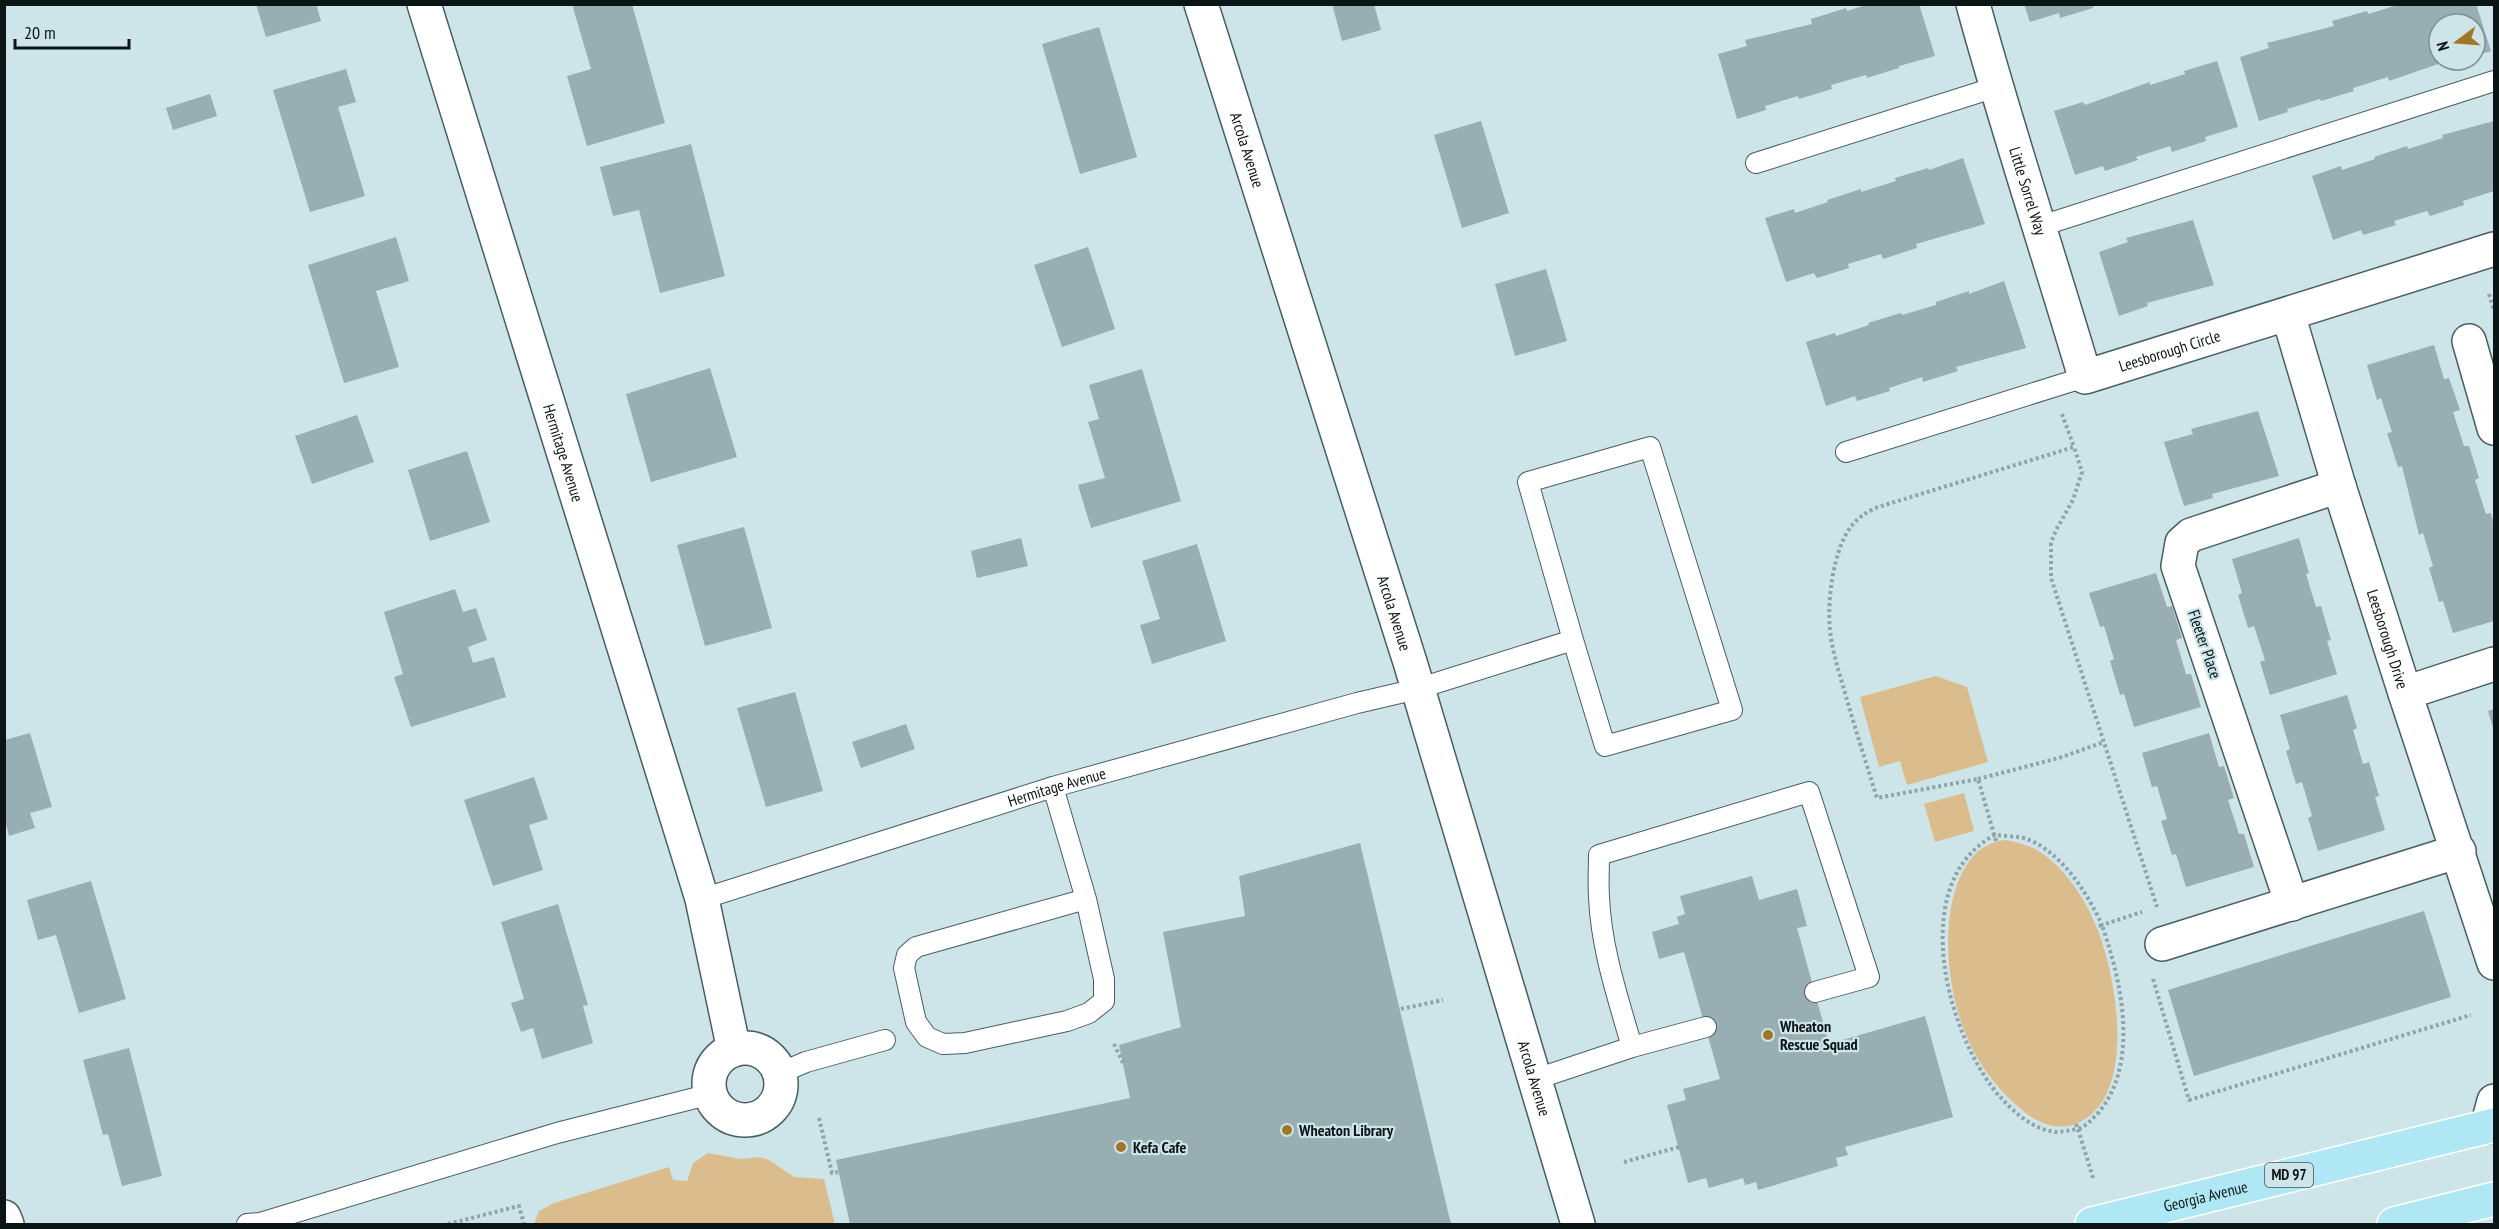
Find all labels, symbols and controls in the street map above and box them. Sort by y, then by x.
scale bar [15,12,129,50]
north arrow [2427,12,2487,72]
text: 20 m [24,21,56,44]
text: N [2432,39,2453,53]
street label: Arcola Avenue [1226,110,1269,190]
street label: Little Sorrel Way [2005,144,2051,238]
street label: Leesborough Circle [2116,325,2223,376]
street label: Hermitage Avenue [539,401,588,504]
street label: Arcola Avenue [1373,573,1416,653]
street label: Leesborough Drive [2363,587,2413,691]
street label: Fleeter Place [2184,607,2226,681]
street label: Hermitage Avenue [1005,763,1108,811]
place label: Wheaton Rescue Squad [1779,1016,1858,1054]
marker: Wheaton Rescue Squad [1761,1028,1775,1042]
street label: Arcola Avenue [1514,1038,1555,1119]
place label: Wheaton Library [1298,1120,1394,1140]
marker: Wheaton Library [1280,1123,1294,1137]
place label: Kefa Cafe [1133,1137,1187,1157]
marker: Kefa Cafe [1114,1140,1128,1154]
road number: MD 97 [2265,1163,2313,1187]
street label: Georgia Avenue [2161,1176,2250,1216]

